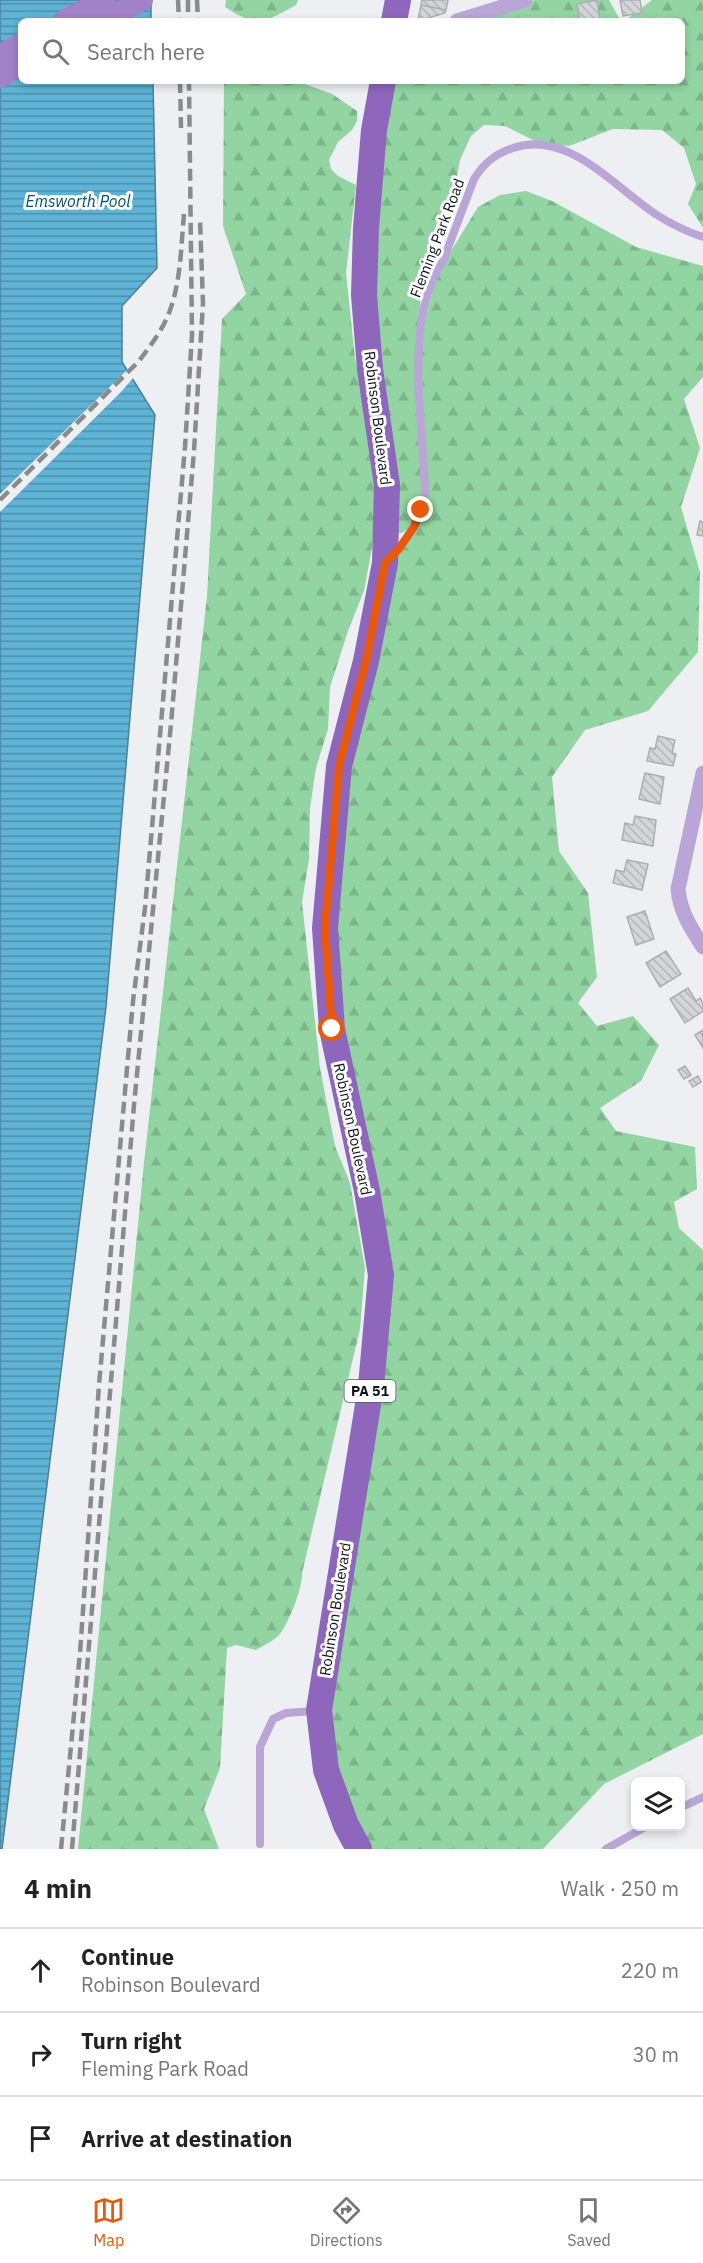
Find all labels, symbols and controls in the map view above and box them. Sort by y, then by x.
search box [18,18,685,84]
icon: search [39,35,72,68]
text: Search here [87,37,205,66]
street label: Fleming Park Road [406,176,468,300]
water label: Emsworth Pool [25,191,131,211]
street label: Robinson Boulevard [360,350,396,486]
route end [407,496,433,522]
route start [318,1015,344,1041]
street label: Robinson Boulevard [330,1061,376,1197]
road number: PA 51 [344,1380,395,1402]
street label: Robinson Boulevard [315,1541,355,1677]
map controls [631,1777,685,1831]
button: layers [631,1777,685,1831]
text: 4 min [24,1871,92,1905]
text: Walk · 250 m [561,1875,679,1902]
text: Continue [81,1942,174,1971]
icon: ahead [24,1954,57,1987]
text: 220 m [621,1957,679,1984]
text: Robinson Boulevard [81,1971,261,1998]
text: Turn right [81,2026,182,2055]
icon: right [24,2038,57,2071]
text: 30 m [633,2041,679,2068]
text: Fleming Park Road [81,2055,249,2082]
icon: arrive [24,2122,57,2155]
text: Arrive at destination [81,2124,292,2153]
tab: Map [92,2194,125,2250]
tab: Directions [310,2194,383,2250]
tab: Saved [567,2194,611,2250]

